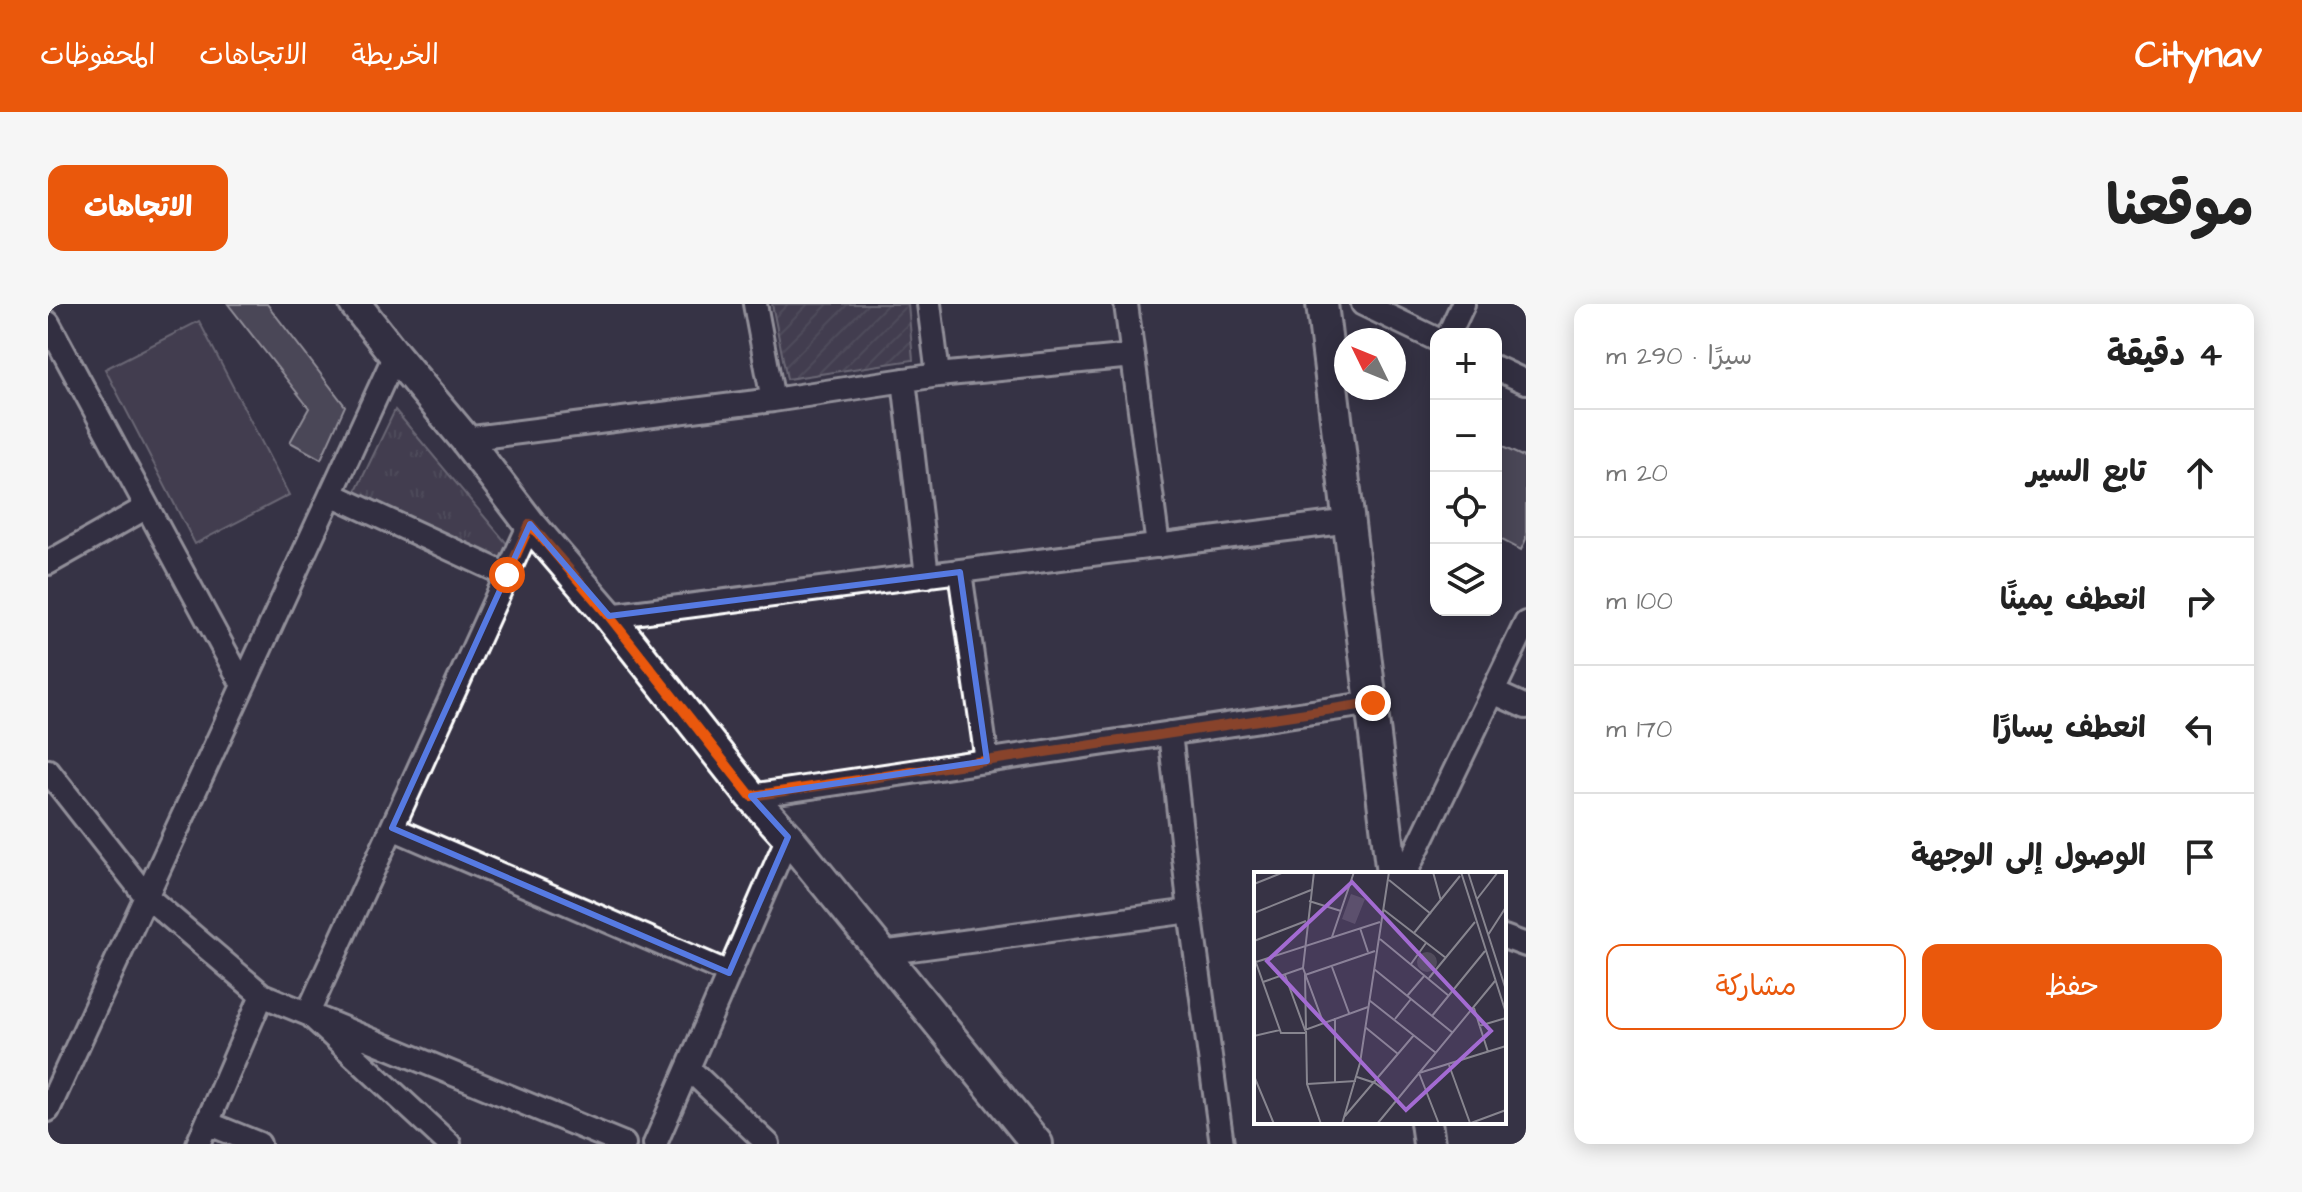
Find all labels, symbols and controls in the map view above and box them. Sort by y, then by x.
text: Citynav [2135,30,2262,82]
text: المحفوظات [40,36,155,75]
text: الاتجاهات [199,36,307,75]
text: الخريطة [351,36,439,75]
button: الاتجاهات [48,165,228,251]
text: موقعنا [2106,169,2254,247]
north arrow [1334,328,1406,400]
map controls [1430,328,1502,616]
button: + [1430,328,1502,400]
text: 4 دقيقة [2107,331,2222,379]
text: سيرًا · 290 m [1606,338,1752,374]
button: − [1430,400,1502,472]
text: تابع السير [2027,451,2146,493]
icon: ahead [2178,451,2222,495]
text: 20 m [1606,455,1668,491]
button: locate [1430,472,1502,544]
button: layers [1430,544,1502,616]
route start [489,557,525,593]
text: انعطف يمينًا [2000,579,2146,621]
icon: right [2178,579,2222,623]
text: 100 m [1606,583,1673,619]
route end [1355,685,1391,721]
text: انعطف يسارًا [1992,707,2146,749]
icon: left [2178,707,2222,751]
text: 170 m [1606,711,1672,747]
text: الوصول إلى الوجهة [1911,835,2146,877]
icon: arrive [2178,835,2222,879]
inset map [1254,872,1506,1124]
button: مشاركة [1606,944,1906,1030]
button: حفظ [1922,944,2222,1030]

